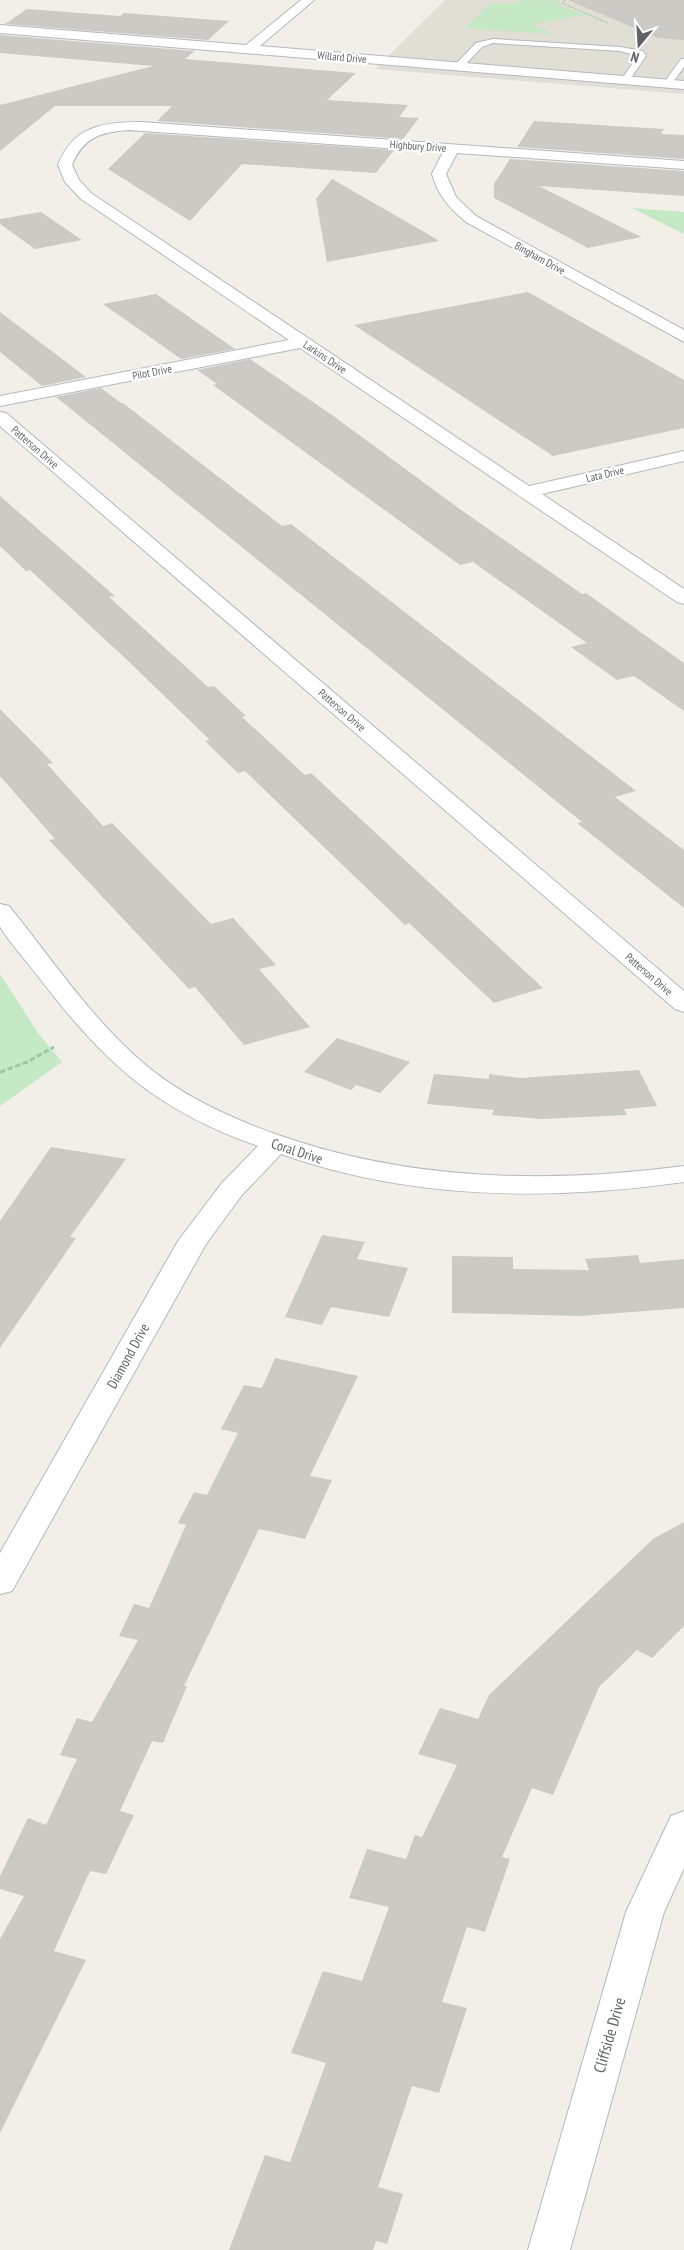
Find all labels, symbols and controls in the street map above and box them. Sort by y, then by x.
north arrow [614,20,664,70]
street label: Willard Drive [317,48,368,66]
text: N [629,48,641,67]
street label: Highbury Drive [389,137,447,155]
street label: Bingham Drive [512,238,568,278]
street label: Larkins Drive [301,337,350,377]
street label: Pilot Drive [131,361,173,383]
street label: Patterson Drive [8,423,62,472]
street label: Lata Drive [585,463,626,485]
street label: Patterson Drive [315,686,369,735]
street label: Patterson Drive [622,950,676,999]
street label: Coral Drive [269,1134,325,1168]
street label: Diamond Drive [103,1320,153,1392]
street label: Cliffside Drive [589,1995,629,2075]

